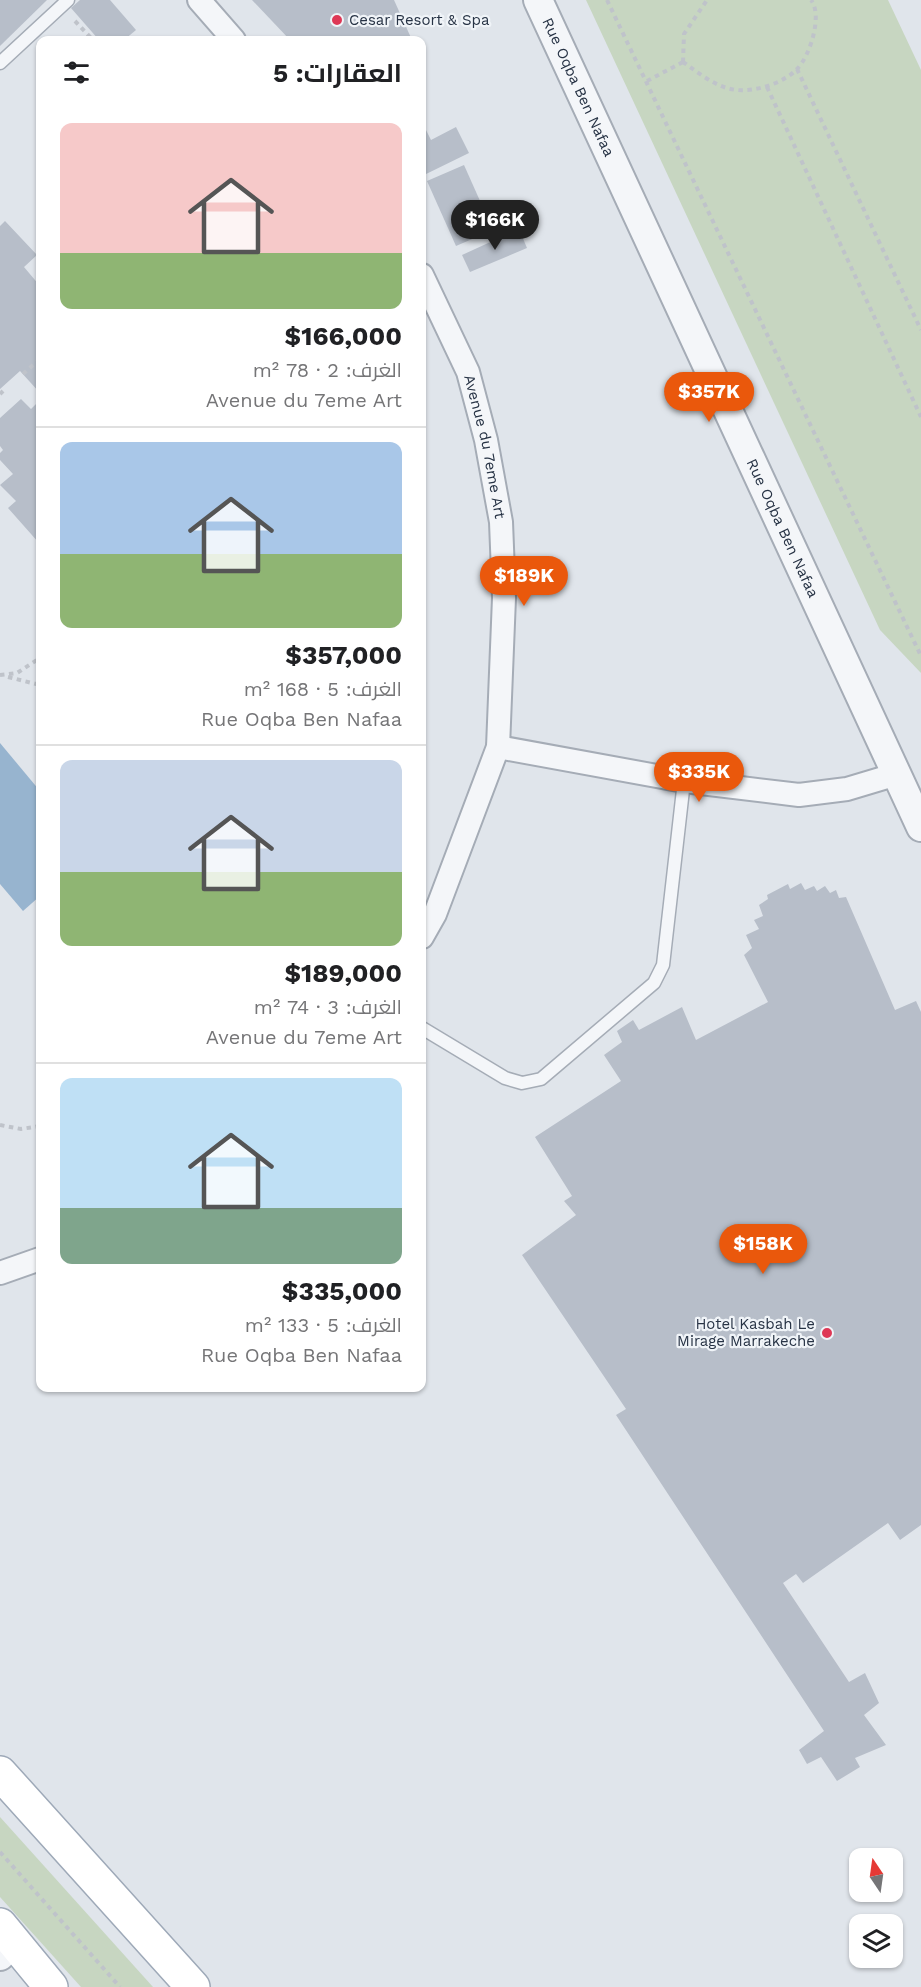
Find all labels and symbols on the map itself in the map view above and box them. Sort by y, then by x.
place label: Cesar Resort & Spa [349,11,490,29]
marker: Cesar Resort & Spa [330,13,344,27]
street label: Rue Oqba Ben Nafaa [538,15,618,160]
pin: $166K [453,200,537,251]
pin: $357K [667,372,751,423]
street label: Avenue du 7eme Art [460,373,509,521]
street label: Rue Oqba Ben Nafaa [743,456,823,601]
pin: $189K [482,556,566,607]
pin: $335K [657,752,741,803]
pin: $158K [721,1224,805,1275]
place label: Hotel Kasbah Le Mirage Marrakeche [677,1315,815,1350]
marker: Hotel Kasbah Le Mirage Marrakeche [820,1326,834,1340]
north arrow [849,1848,903,1902]

